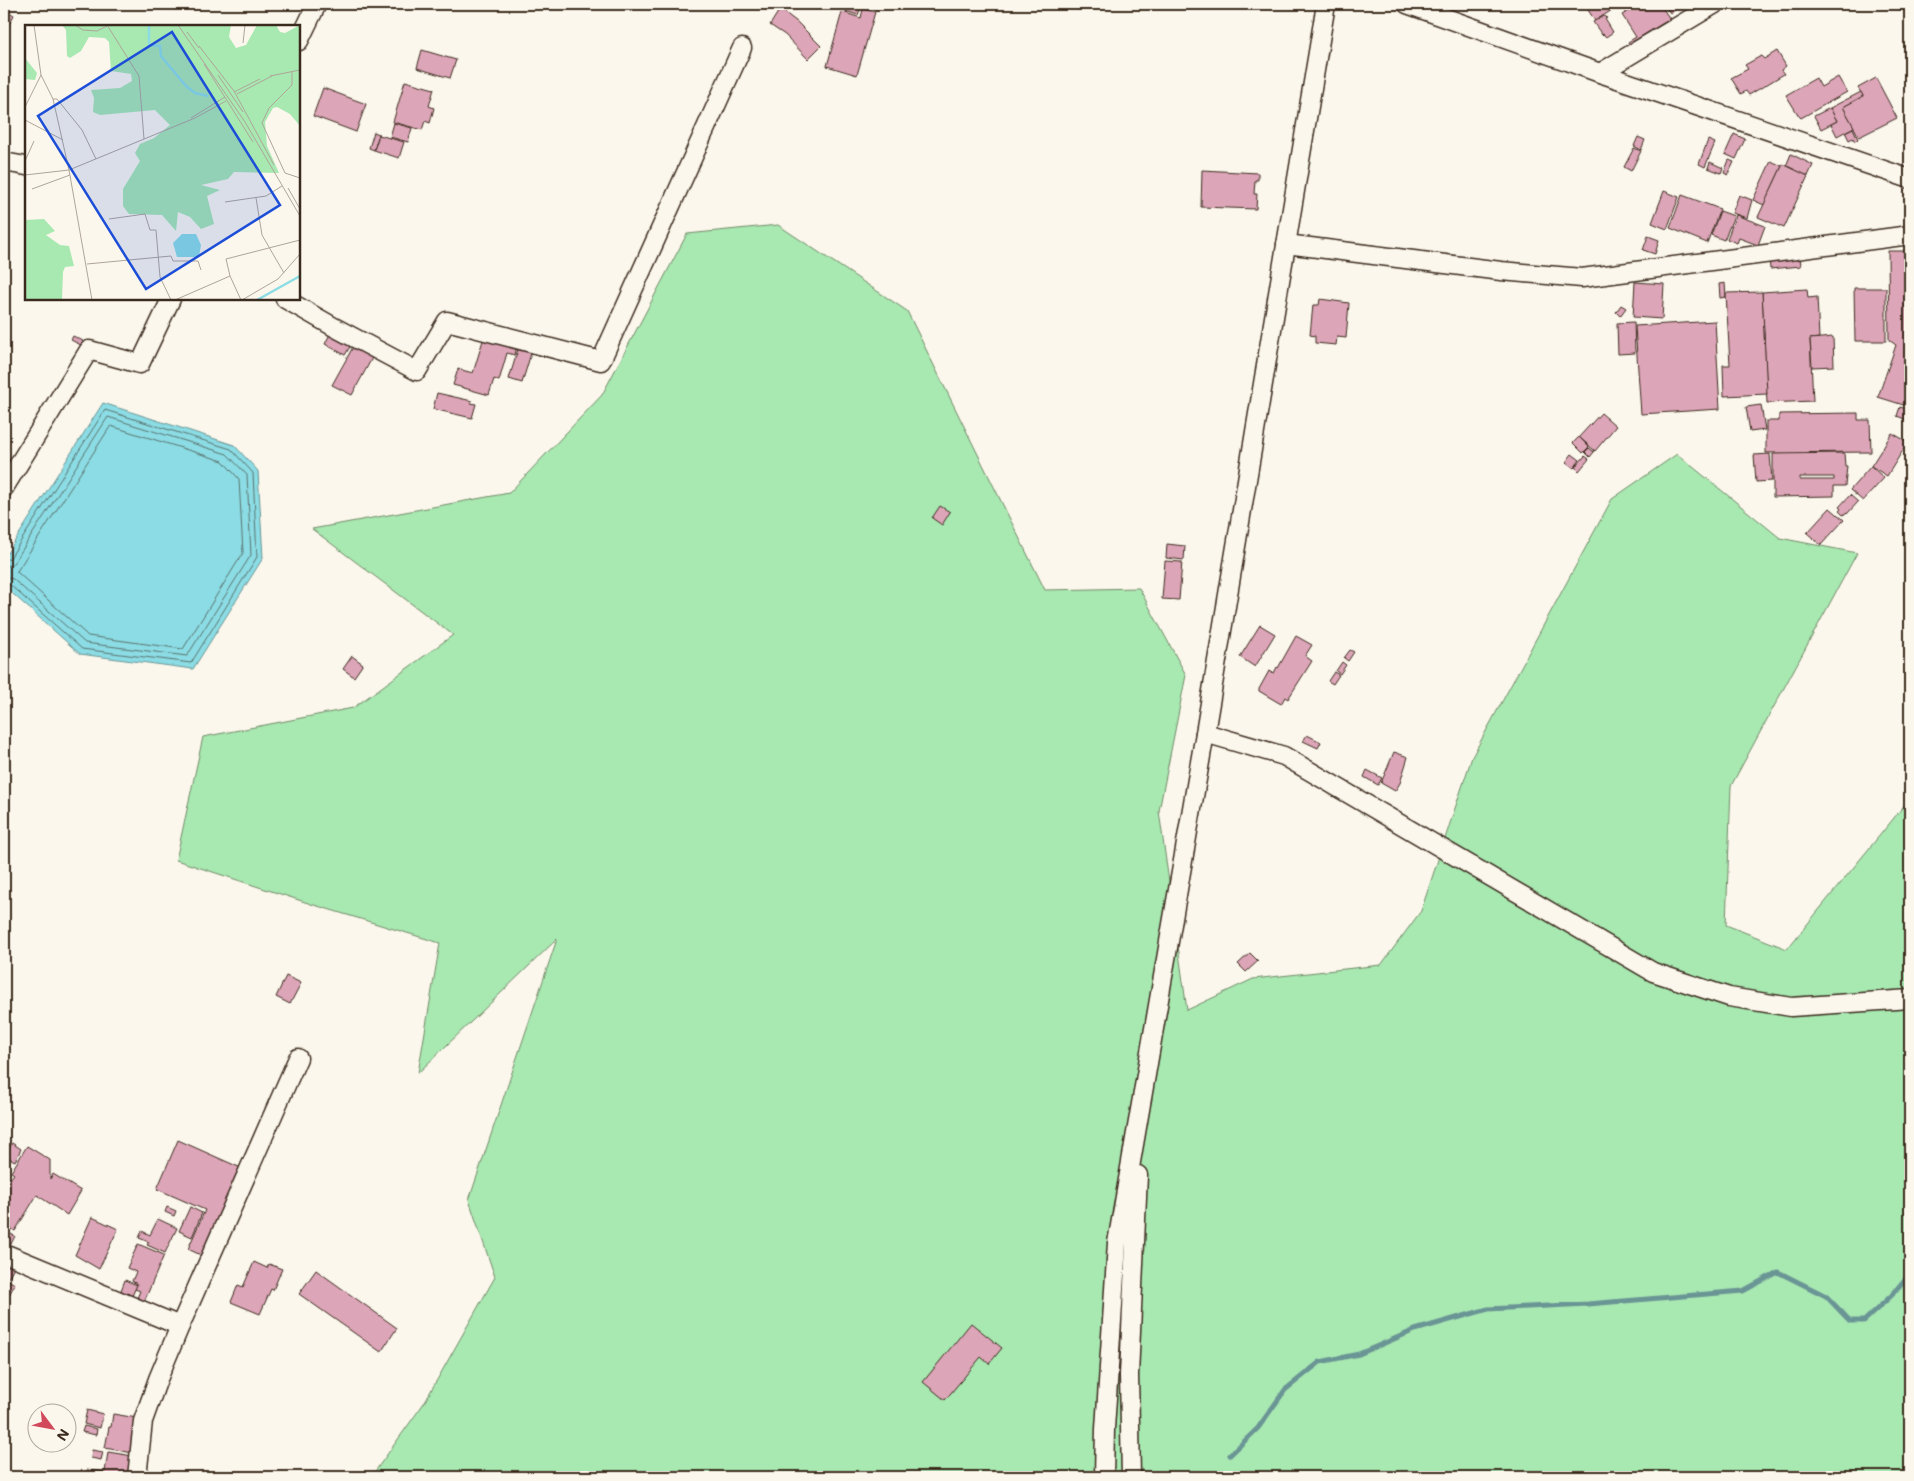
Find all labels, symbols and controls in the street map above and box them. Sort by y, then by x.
inset map [25,25,300,300]
north arrow [28,1404,78,1454]
text: N [53,1426,74,1445]

